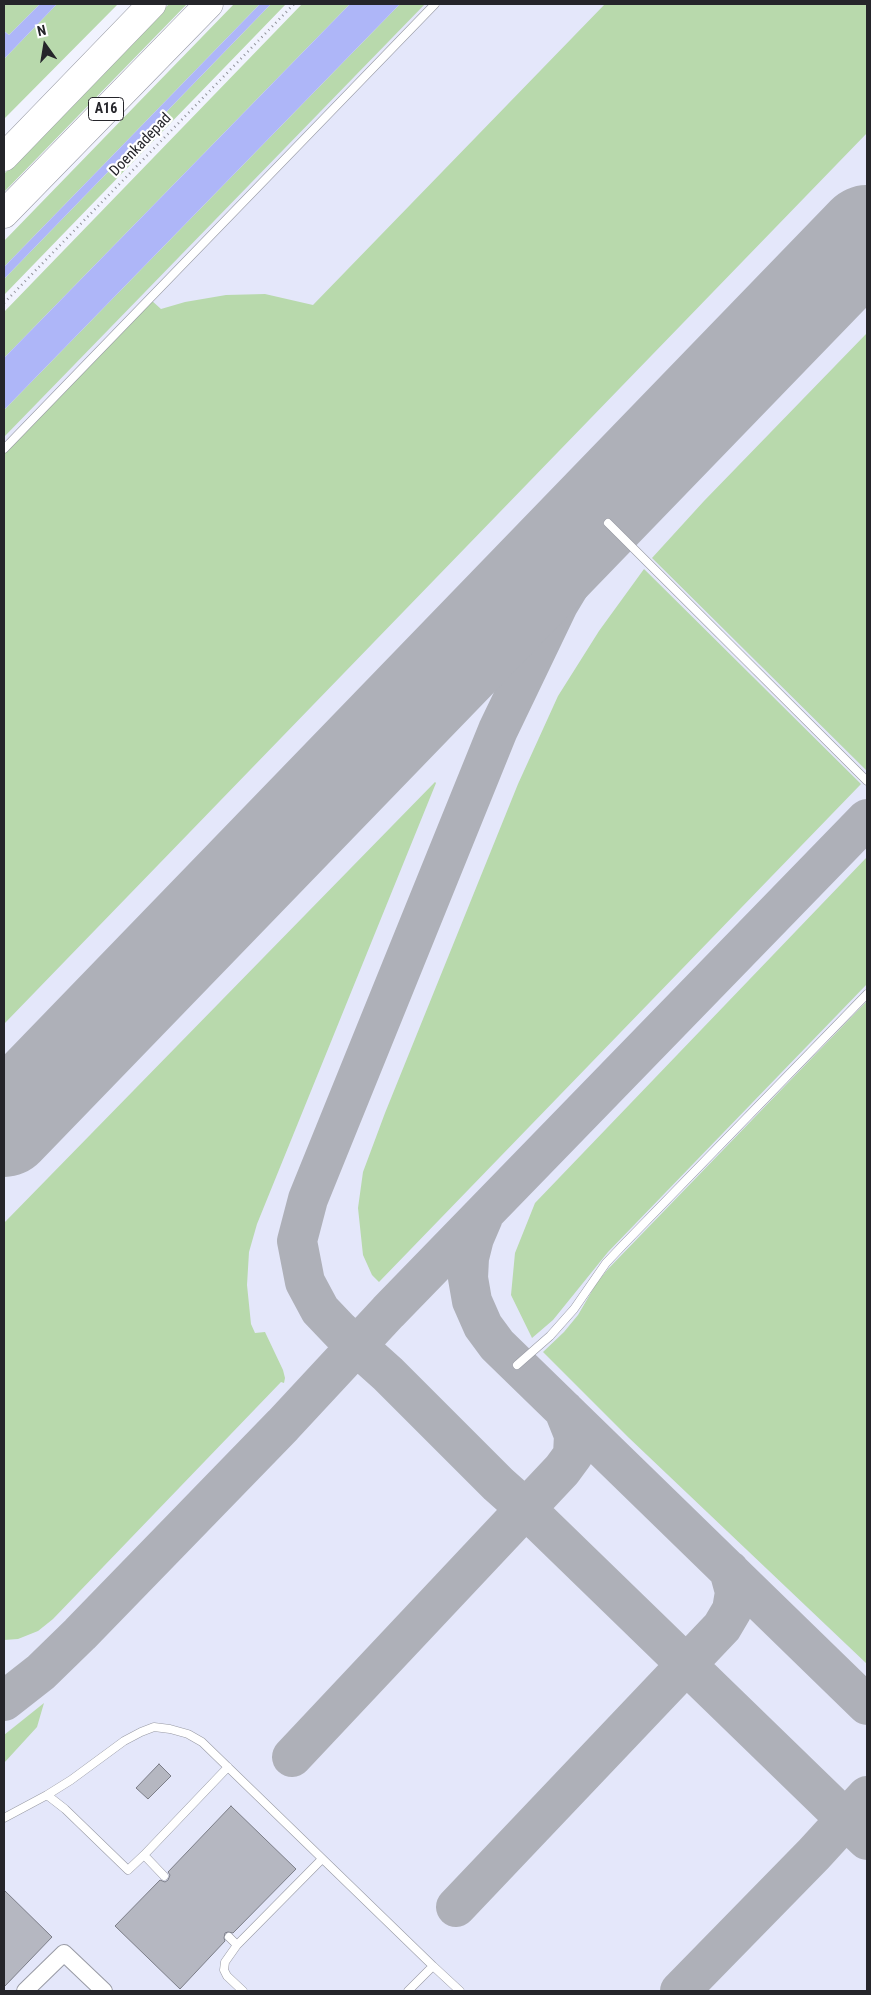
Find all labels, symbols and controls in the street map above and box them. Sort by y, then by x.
north arrow [20,20,70,70]
text: N [36,22,48,39]
road number: A16 [88,98,124,120]
street label: Doenkadepad [106,110,176,180]

